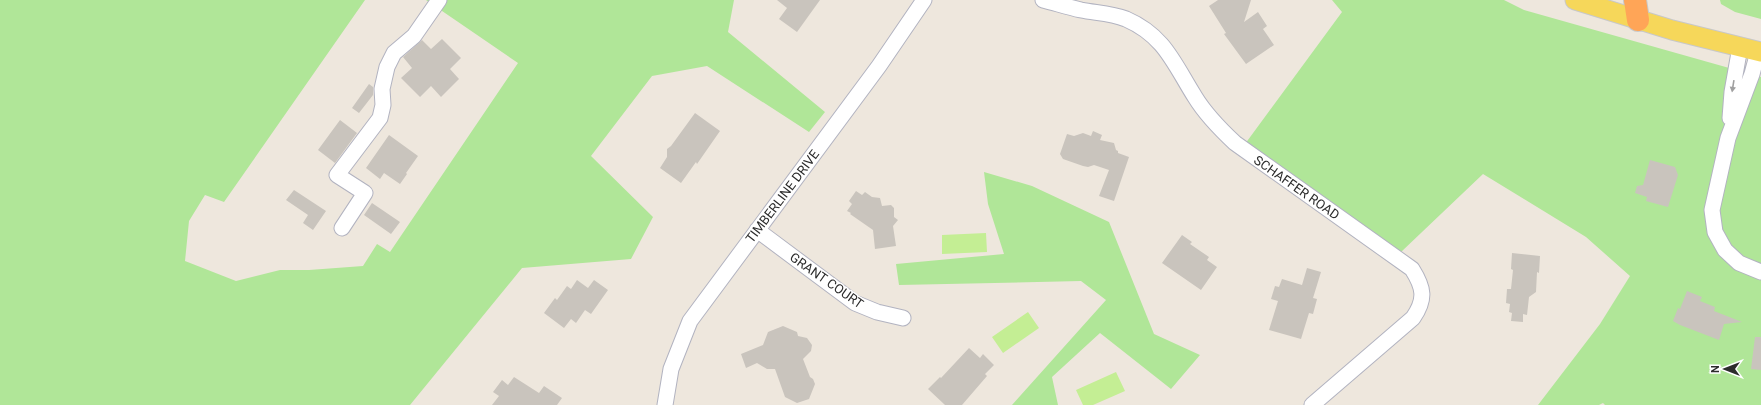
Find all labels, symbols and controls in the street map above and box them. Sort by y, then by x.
one-way arrow [1730,80,1736,92]
street label: TIMBERLINE DRIVE [743,147,822,246]
street label: SCHAFFER ROAD [1251,152,1342,222]
street label: GRANT COURT [787,250,867,311]
north arrow [1705,349,1745,389]
text: N [1709,365,1722,373]

